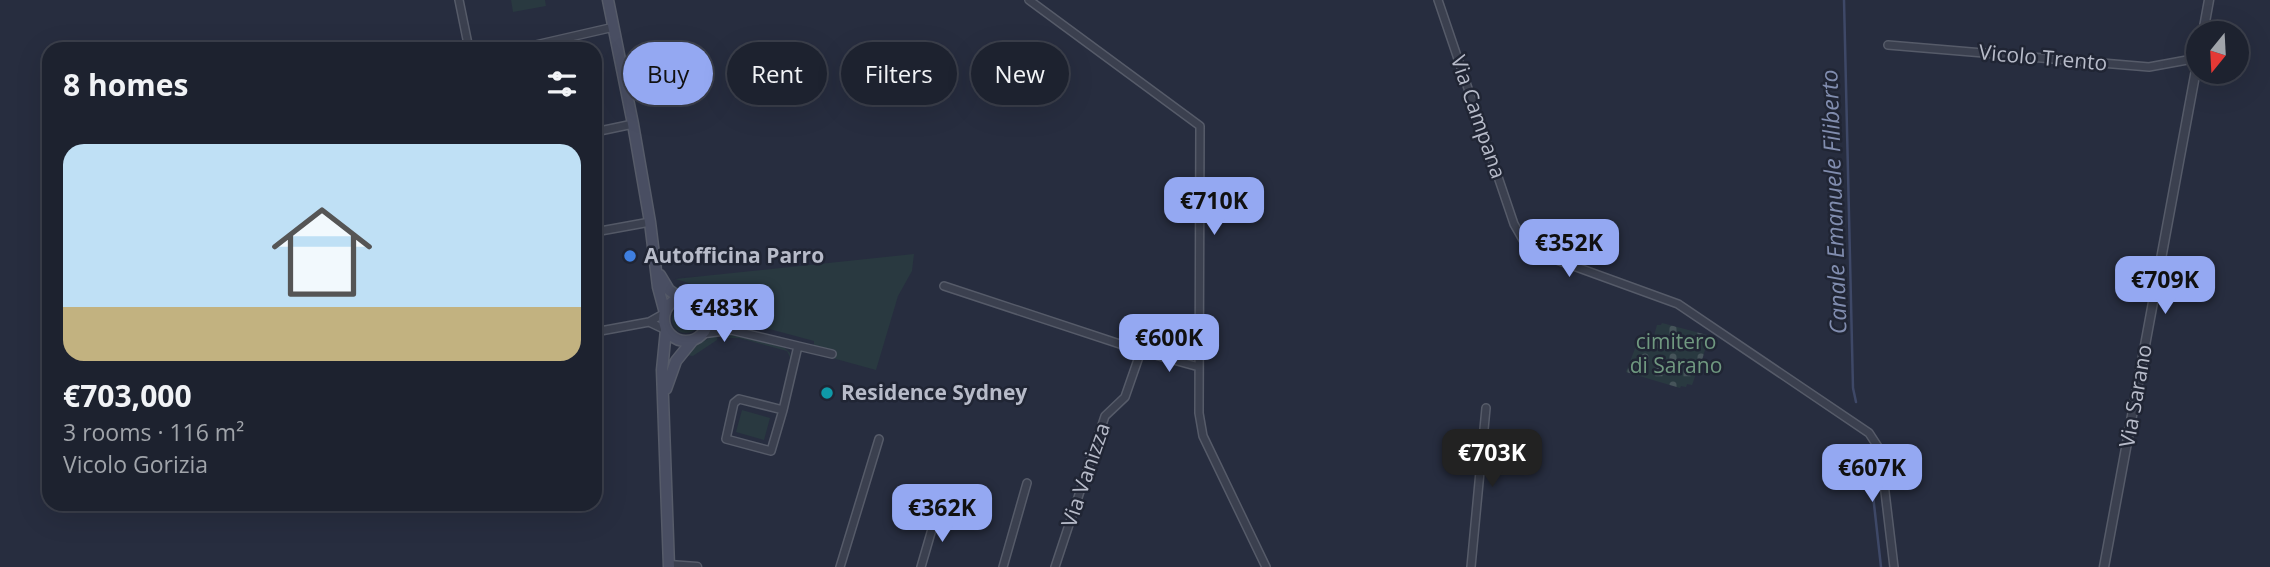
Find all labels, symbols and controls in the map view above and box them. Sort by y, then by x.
north arrow [2186,21,2249,84]
map controls [2186,21,2249,84]
street label: Vicolo Trento [1978,37,2108,77]
chip: Buy [623,42,713,105]
chip: Rent [727,42,827,105]
chip: Filters [841,42,957,105]
chip: New [971,42,1069,105]
street label: Via Campana [1445,51,1513,182]
text: 8 homes [63,64,188,105]
icon: filters [543,65,581,103]
water label: Canale Emanuele Filiberto [1812,69,1854,335]
pin: €710K [1165,177,1263,237]
text: €710K [1180,184,1248,216]
icon: home [259,189,385,315]
pin: €352K [1520,219,1618,279]
text: €352K [1535,226,1603,258]
place label: Autofficina Parro [644,241,824,269]
marker: Autofficina Parro [622,248,638,264]
pin: €709K [2116,256,2214,316]
text: €709K [2131,263,2199,295]
pin: €483K [675,284,773,344]
text: €483K [690,291,758,323]
pin: €600K [1120,314,1218,374]
text: €600K [1135,321,1203,353]
park label: cimitero di Sarano [1630,327,1722,379]
street label: Via Sarano [2112,342,2158,449]
text: €703,000 [63,375,192,416]
place label: Residence Sydney [841,378,1027,406]
marker: Residence Sydney [819,385,835,401]
text: 3 rooms · 116 m² [63,416,244,448]
street label: Via Vanizza [1054,419,1116,531]
pin: €703K [1443,430,1541,489]
text: €703K [1458,436,1526,468]
pin: €607K [1823,444,1921,504]
text: Vicolo Gorizia [63,448,208,480]
text: €607K [1838,451,1906,483]
pin: €362K [893,484,991,544]
text: €362K [908,491,976,523]

